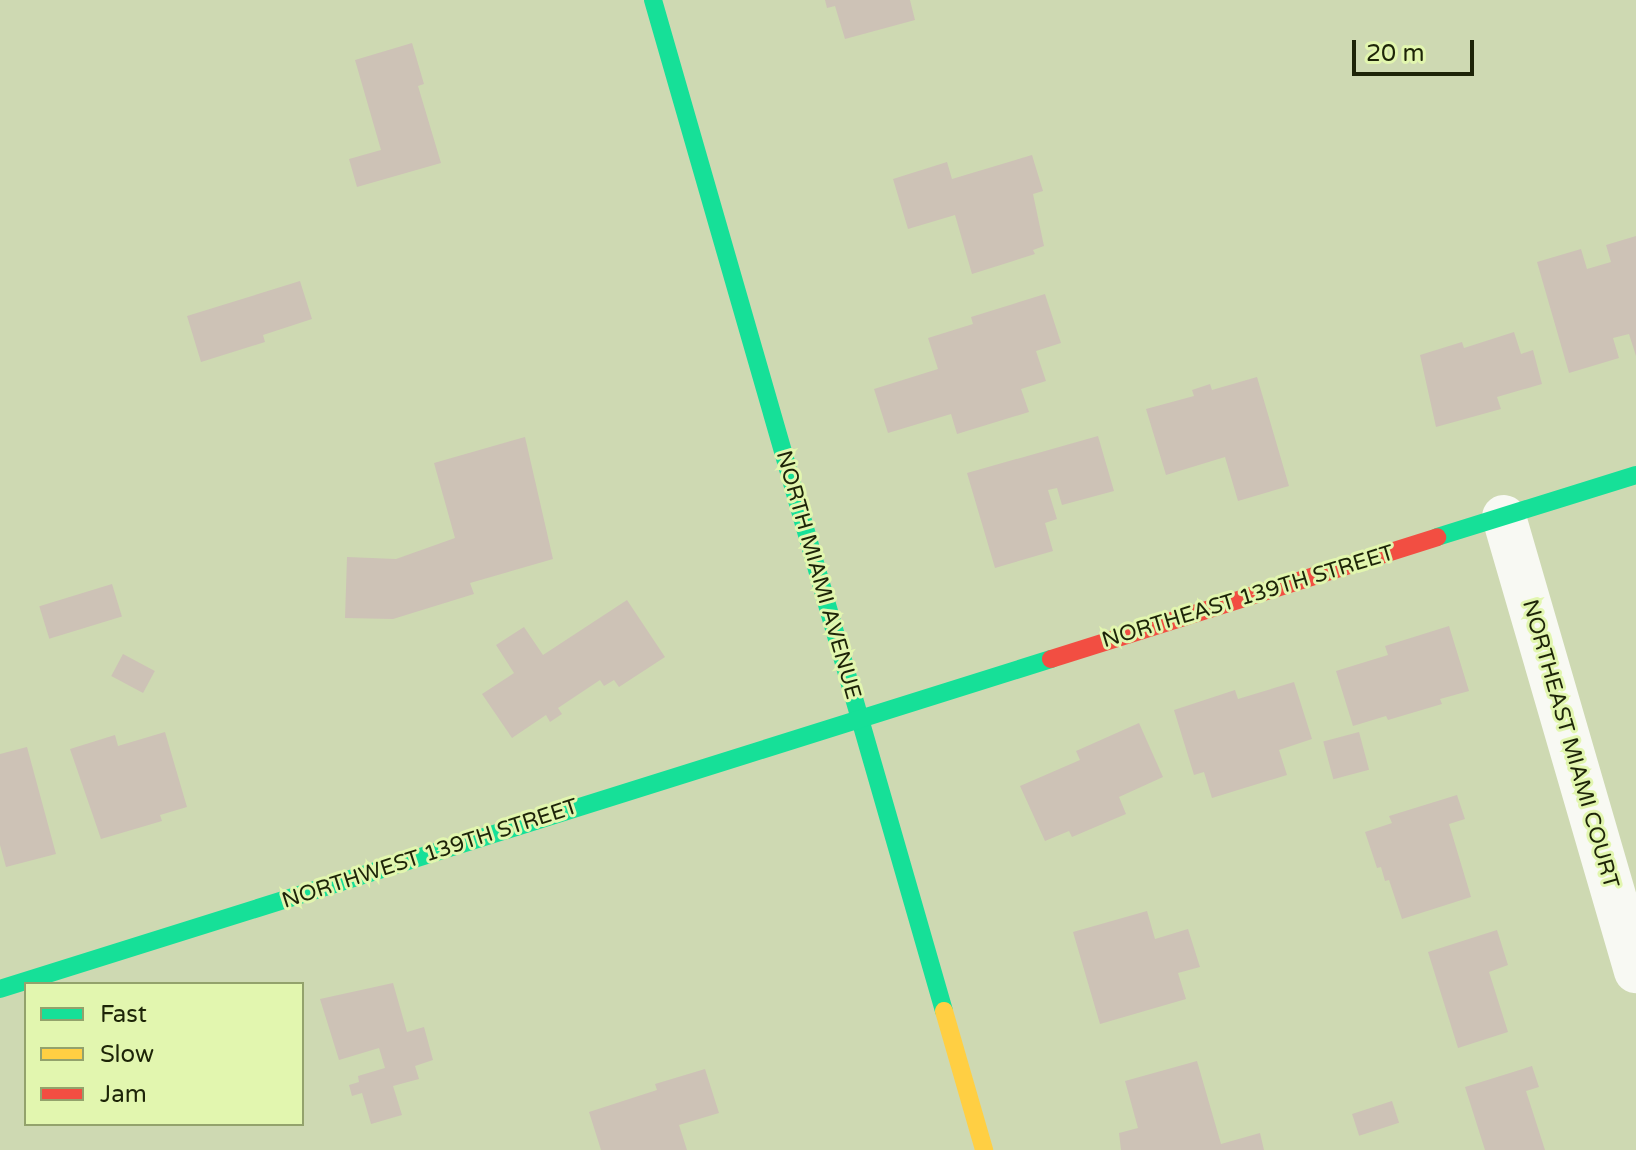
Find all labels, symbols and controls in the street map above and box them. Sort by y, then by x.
scale bar [1356,24,1478,74]
text: 20 m [1366,39,1424,68]
street label: NORTH MIAMI AVENUE [770,448,866,702]
street label: NORTHEAST 139TH STREET [1099,540,1397,654]
street label: NORTHEAST MIAMI COURT [1516,597,1624,891]
street label: NORTHWEST 139TH STREET [279,794,581,914]
legend [24,982,304,1126]
text: Fast [100,1000,147,1029]
text: Slow [100,1040,154,1069]
text: Jam [100,1080,147,1109]

